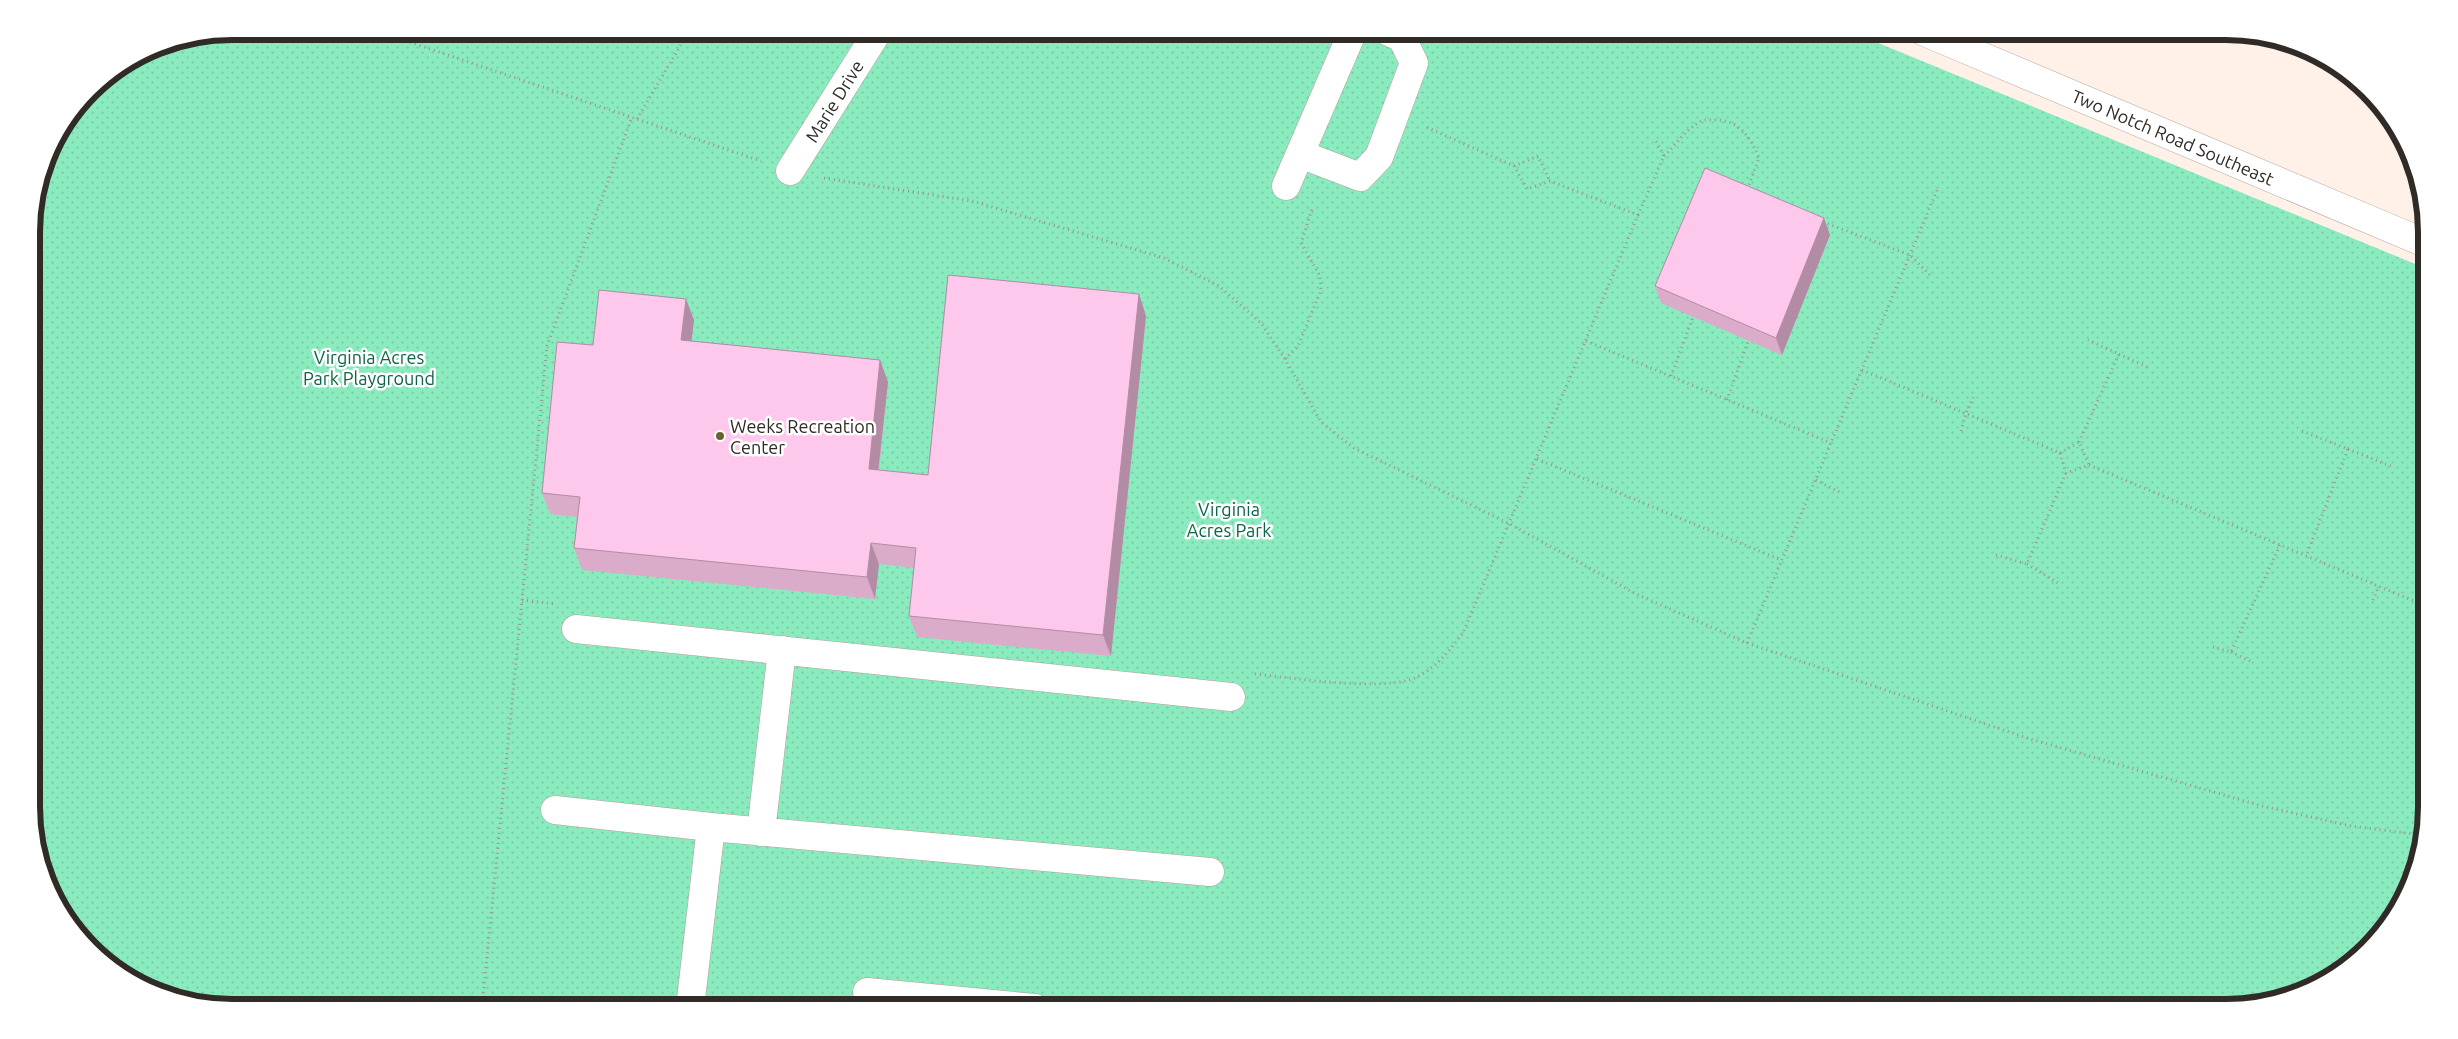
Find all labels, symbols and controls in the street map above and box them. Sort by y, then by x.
street label: Marie Drive [801,56,867,146]
street label: Two Notch Road Southeast [2069,85,2277,189]
park label: Virginia Acres Park Playground [303,347,435,388]
place label: Weeks Recreation Center [730,416,875,457]
marker: Weeks Recreation Center [714,430,726,442]
park label: Virginia Acres Park [1187,499,1271,540]

